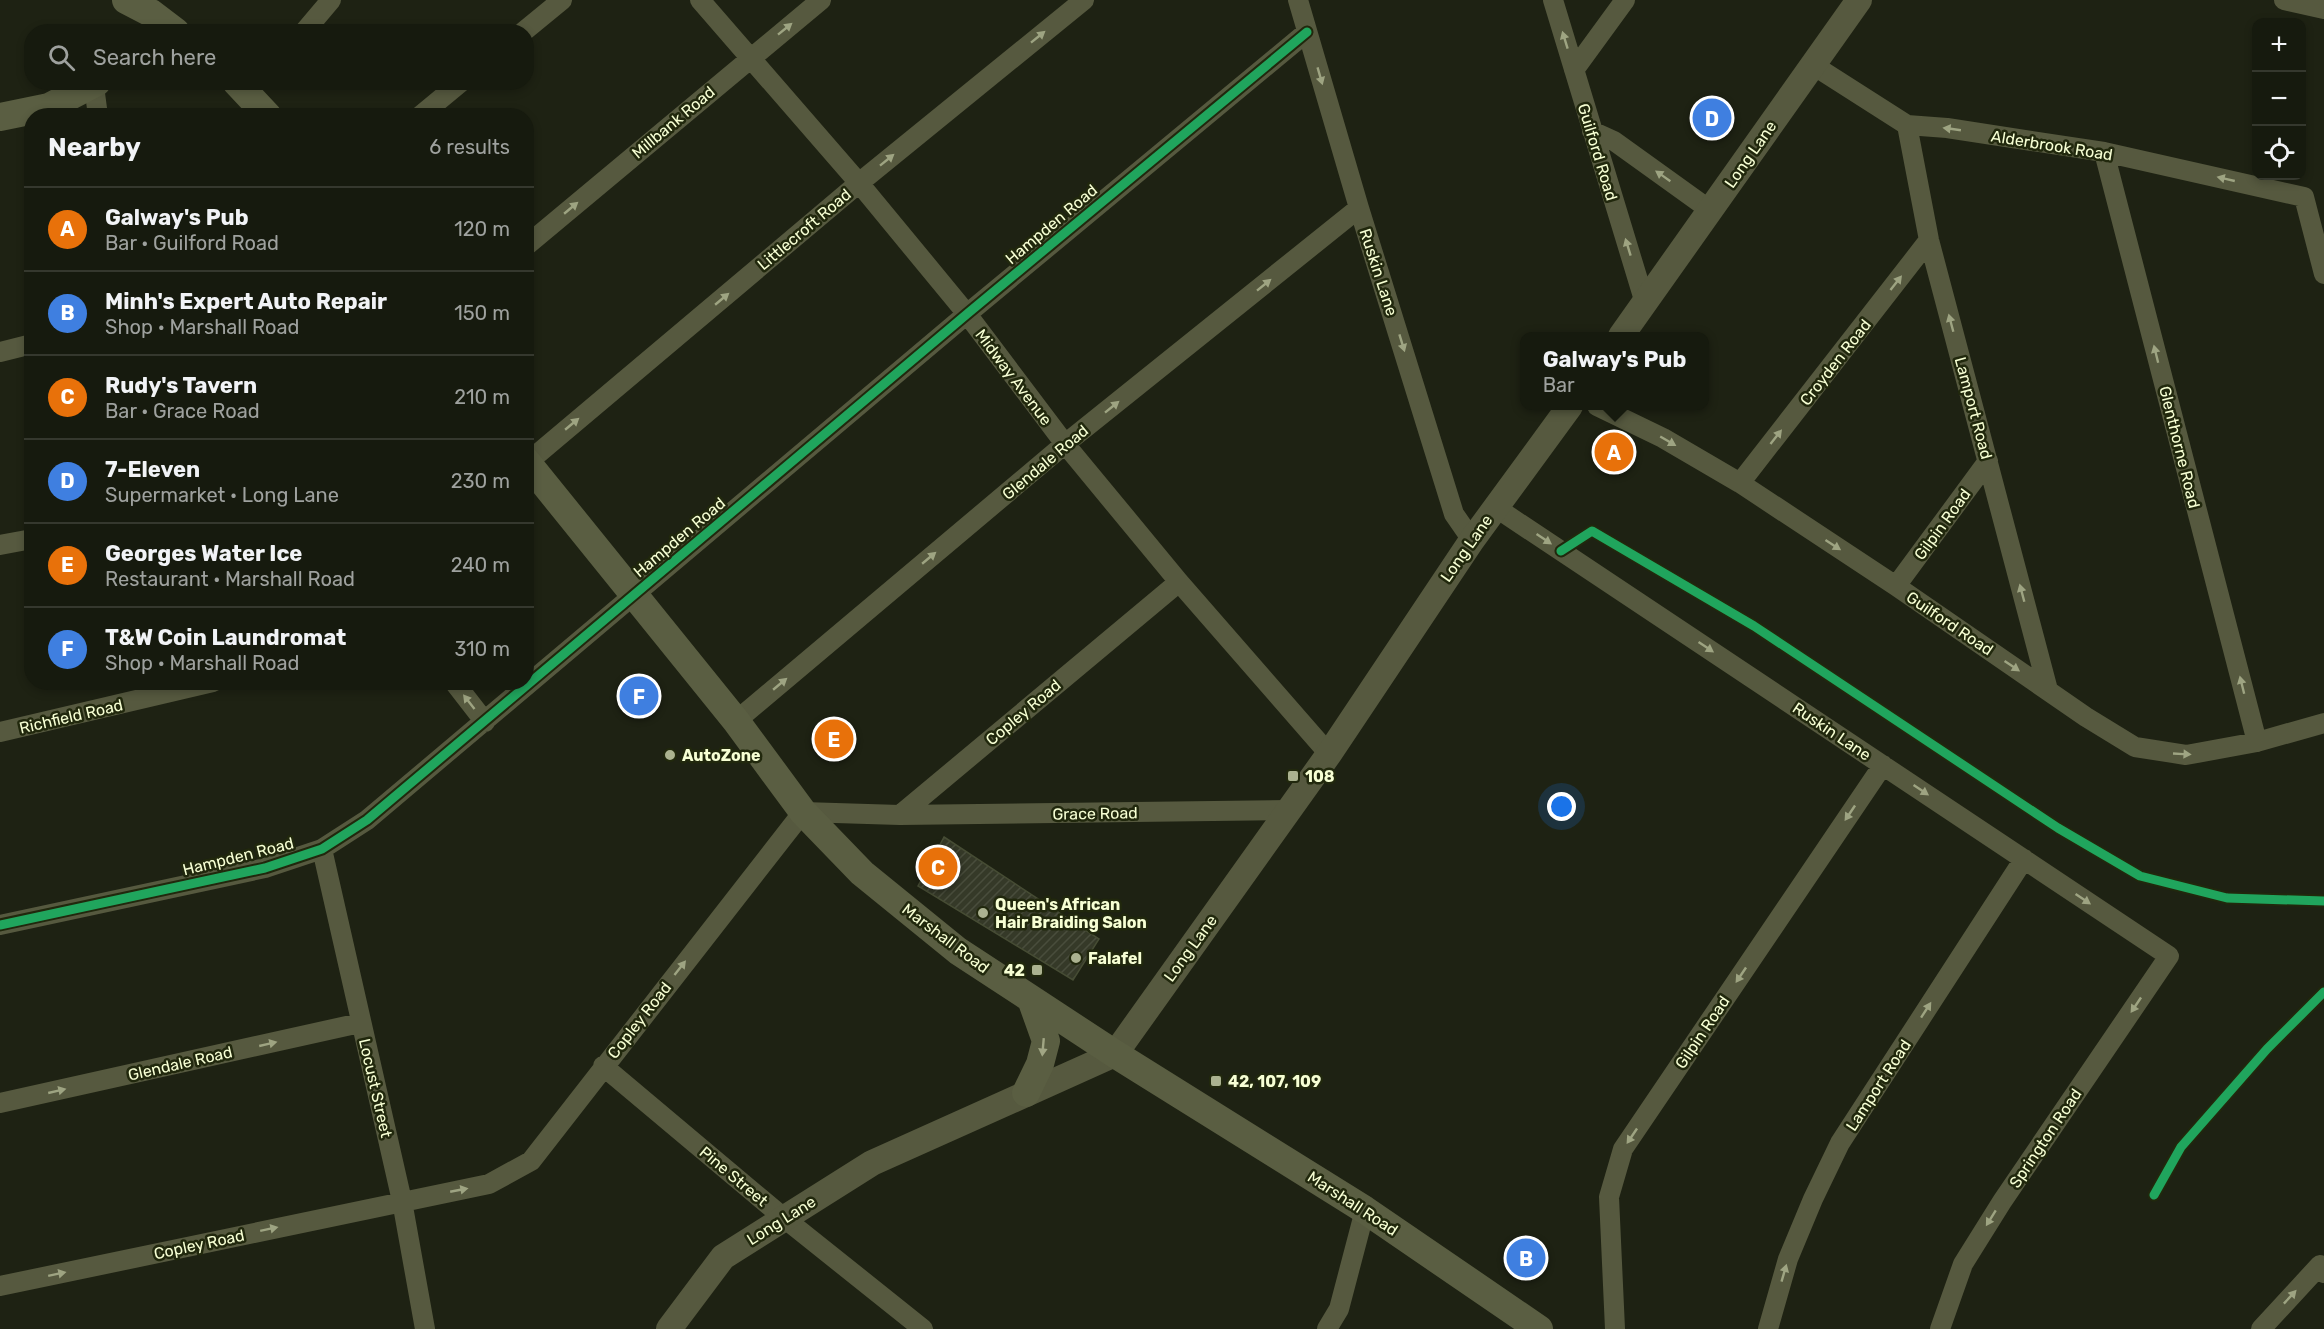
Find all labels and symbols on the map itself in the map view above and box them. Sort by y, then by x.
one-way arrow [777,23,792,36]
one-way arrow [1031,31,1046,44]
one-way arrow [1560,31,1569,49]
one-way arrow [1316,67,1325,85]
street label: Millbank Road [628,82,719,163]
pin: D [1692,96,1732,140]
street label: Guilford Road [1574,101,1621,203]
street label: Long Lane [1720,117,1780,192]
one-way arrow [1942,125,1961,134]
street label: Alderbrook Road [1990,126,2114,164]
one-way arrow [879,154,894,167]
one-way arrow [1655,170,1671,182]
one-way arrow [2217,174,2235,184]
street label: Hampden Road [1002,180,1101,268]
street label: Littlecroft Road [754,185,855,274]
one-way arrow [563,202,578,215]
street label: Ruskin Lane [1356,226,1402,318]
one-way arrow [1622,238,1632,256]
one-way arrow [1889,275,1902,291]
one-way arrow [1256,278,1272,291]
one-way arrow [714,293,729,305]
one-way arrow [1946,314,1955,332]
street label: Croyden Road [1796,315,1875,409]
street label: Midway Avenue [971,326,1056,429]
one-way arrow [1398,334,1407,352]
one-way arrow [2151,345,2161,364]
street label: Lamport Road [1951,355,1996,461]
street label: Glenthorne Road [2155,384,2204,510]
one-way arrow [1104,401,1119,413]
one-way arrow [564,418,580,431]
street label: Glendale Road [998,421,1092,504]
one-way arrow [1770,429,1783,445]
pin: A [1594,430,1634,474]
one-way arrow [1660,436,1677,446]
street label: Gilpin Road [1910,485,1975,564]
street label: Hampden Road [630,493,729,581]
street label: Long Lane [1436,511,1496,586]
one-way arrow [1536,533,1552,544]
one-way arrow [1825,539,1841,550]
one-way arrow [921,552,936,565]
one-way arrow [2017,584,2026,602]
street label: Guilford Road [1903,587,1997,659]
one-way arrow [1698,641,1714,653]
one-way arrow [2004,660,2020,672]
pin: F [620,674,658,718]
street label: Copley Road [982,675,1065,749]
one-way arrow [2237,676,2246,694]
one-way arrow [772,678,787,691]
street label: Richfield Road [17,695,125,738]
one-way arrow [464,695,476,710]
street label: Ruskin Lane [1789,698,1875,765]
pin: E [814,716,854,762]
place label: AutoZone [682,746,761,765]
marker: AutoZone [663,748,677,762]
one-way arrow [2173,749,2192,758]
place label: 108 [1305,767,1335,786]
marker: 108 [1286,769,1300,783]
one-way arrow [1913,784,1929,795]
your location [1547,792,1576,821]
street label: Grace Road [1052,803,1138,824]
one-way arrow [1845,805,1856,821]
street label: Hampden Road [181,833,296,879]
pin: C [918,844,958,890]
one-way arrow [2075,893,2091,904]
place label: Queen's African Hair Braiding Salon [995,895,1147,932]
street label: Marshall Road [898,900,993,977]
marker: Queen's African Hair Braiding Salon [976,906,990,920]
street label: Long Lane [1160,911,1221,985]
place label: Falafel [1088,949,1142,968]
marker: Falafel [1069,951,1083,965]
one-way arrow [673,961,685,976]
place label: 42 [1004,961,1025,980]
marker: 42 [1030,963,1044,977]
one-way arrow [1735,966,1747,982]
street label: Copley Road [604,978,675,1062]
street label: Gilpin Road [1671,992,1734,1072]
one-way arrow [2130,996,2142,1012]
one-way arrow [1921,1002,1932,1018]
street label: Lamport Road [1842,1036,1915,1134]
street label: Locust Street [355,1037,396,1139]
one-way arrow [259,1038,277,1048]
one-way arrow [1039,1038,1048,1057]
street label: Glendale Road [126,1042,234,1085]
place label: 42, 107, 109 [1228,1072,1321,1091]
marker: 42, 107, 109 [1209,1074,1223,1088]
one-way arrow [48,1085,66,1095]
street label: Springton Road [2005,1085,2086,1192]
one-way arrow [1627,1128,1638,1144]
street label: Pine Street [696,1142,772,1210]
street label: Marshall Road [1304,1167,1401,1240]
one-way arrow [450,1185,469,1194]
street label: Long Lane [743,1192,819,1249]
one-way arrow [1986,1210,1997,1227]
one-way arrow [259,1224,278,1233]
street label: Copley Road [152,1226,246,1263]
pin: B [1506,1236,1546,1280]
one-way arrow [1779,1264,1789,1282]
one-way arrow [48,1269,67,1278]
one-way arrow [2283,1290,2296,1305]

